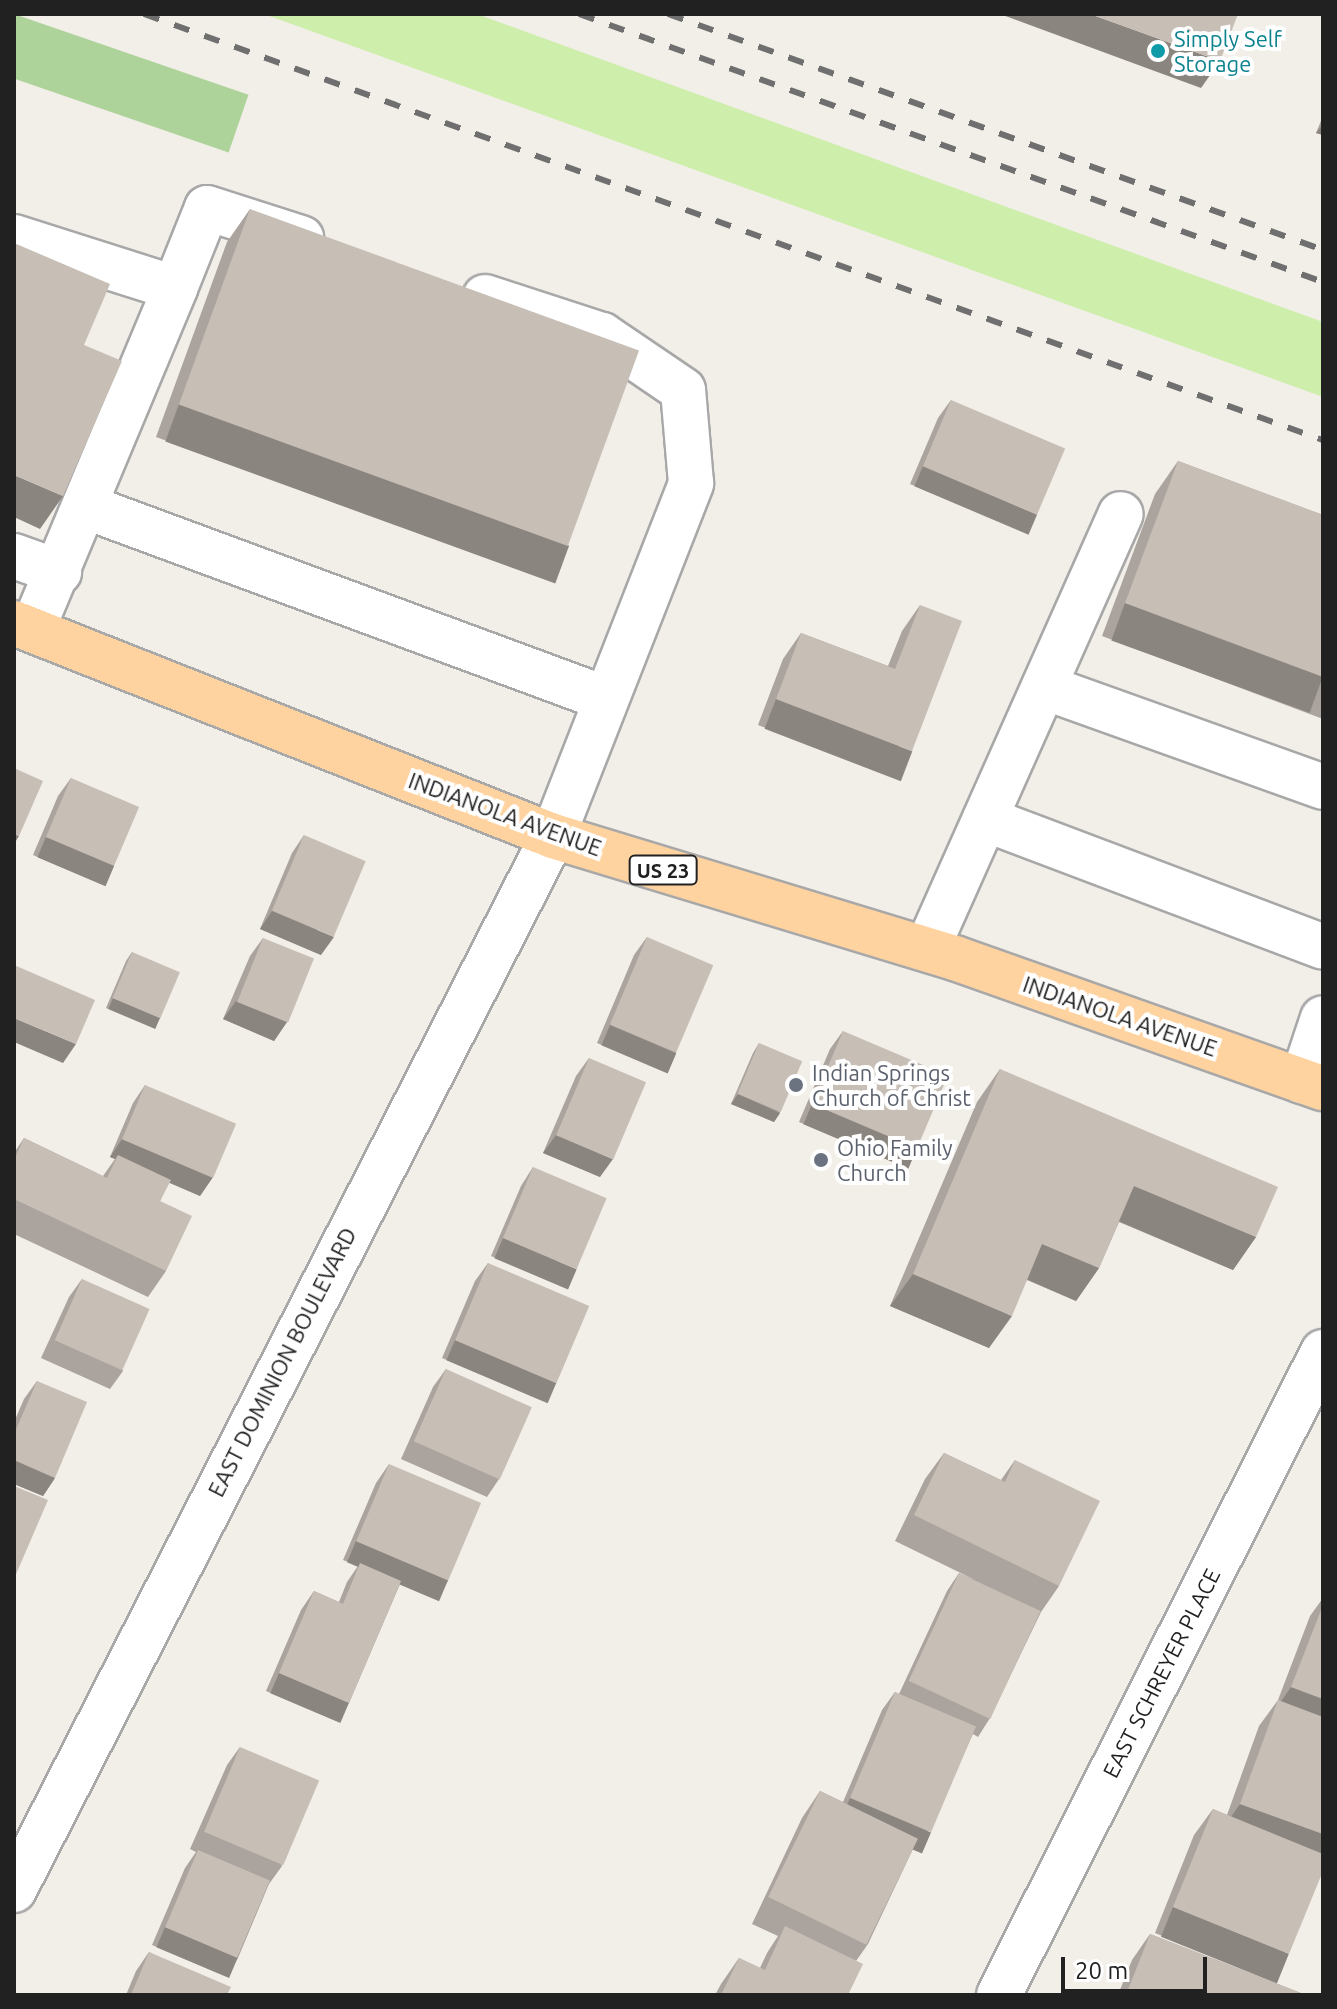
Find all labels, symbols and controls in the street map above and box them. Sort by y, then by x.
place label: Simply Self Storage [1174,25,1282,76]
marker: Simply Self Storage [1149,42,1167,60]
street label: INDIANOLA AVENUE [405,767,605,861]
road number: US 23 [627,854,699,886]
street label: INDIANOLA AVENUE [1020,970,1220,1062]
place label: Indian Springs Church of Christ [812,1059,971,1110]
marker: Indian Springs Church of Christ [787,1076,805,1094]
place label: Ohio Family Church [837,1134,953,1186]
marker: Ohio Family Church [812,1151,830,1169]
street label: EAST DOMINION BOULEVARD [202,1223,362,1501]
street label: EAST SCHREYER PLACE [1097,1564,1225,1782]
scale bar [1065,1941,1211,1991]
text: 20 m [1075,1957,1128,1984]

